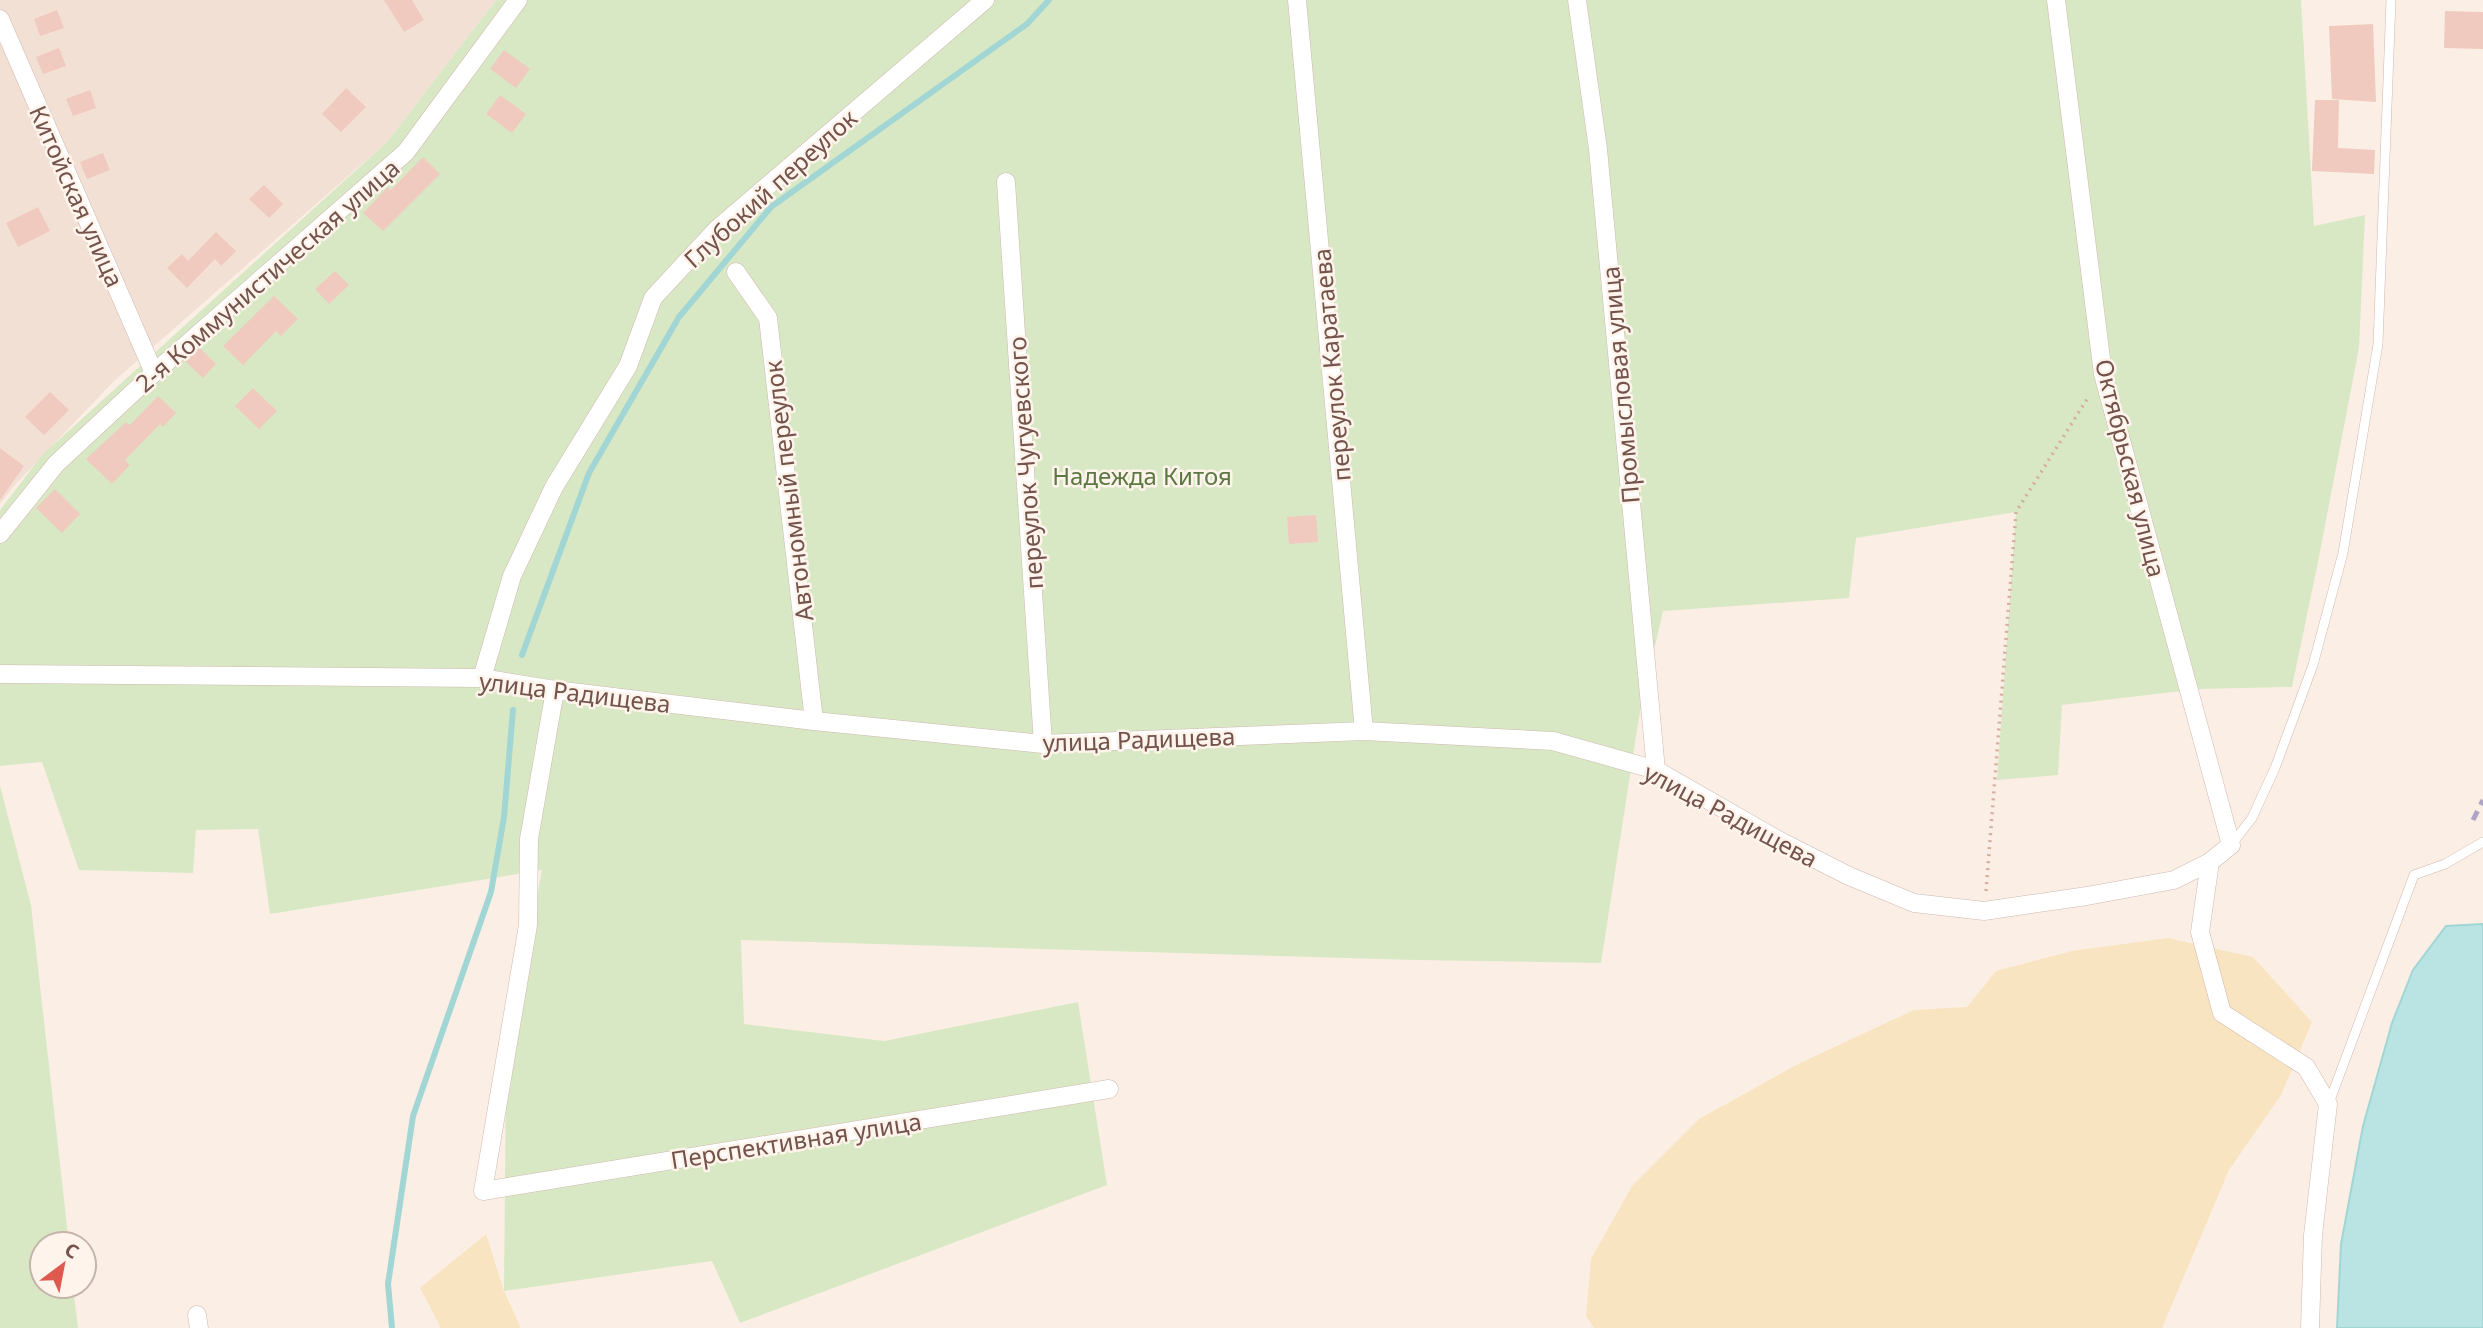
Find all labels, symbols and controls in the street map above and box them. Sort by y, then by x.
street label: Китойская улица [22,100,132,292]
street label: Глубокий переулок [676,101,864,275]
street label: 2-я Коммунистическая улица [128,151,406,399]
street label: переулок Каратаева [1304,247,1358,483]
street label: Промысловая улица [1593,265,1647,505]
street label: переулок Чугуевского [1000,336,1050,590]
street label: Октябрьская улица [2088,356,2174,580]
street label: Автономный переулок [756,359,820,623]
park label: Надежда Китоя [1052,459,1232,492]
street label: улица Радищева [477,664,673,720]
street label: улица Радищева [1042,719,1236,759]
street label: улица Радищева [1638,755,1824,875]
street label: Перспективная улица [668,1104,924,1176]
north arrow [28,1230,98,1300]
text: С [60,1236,84,1265]

